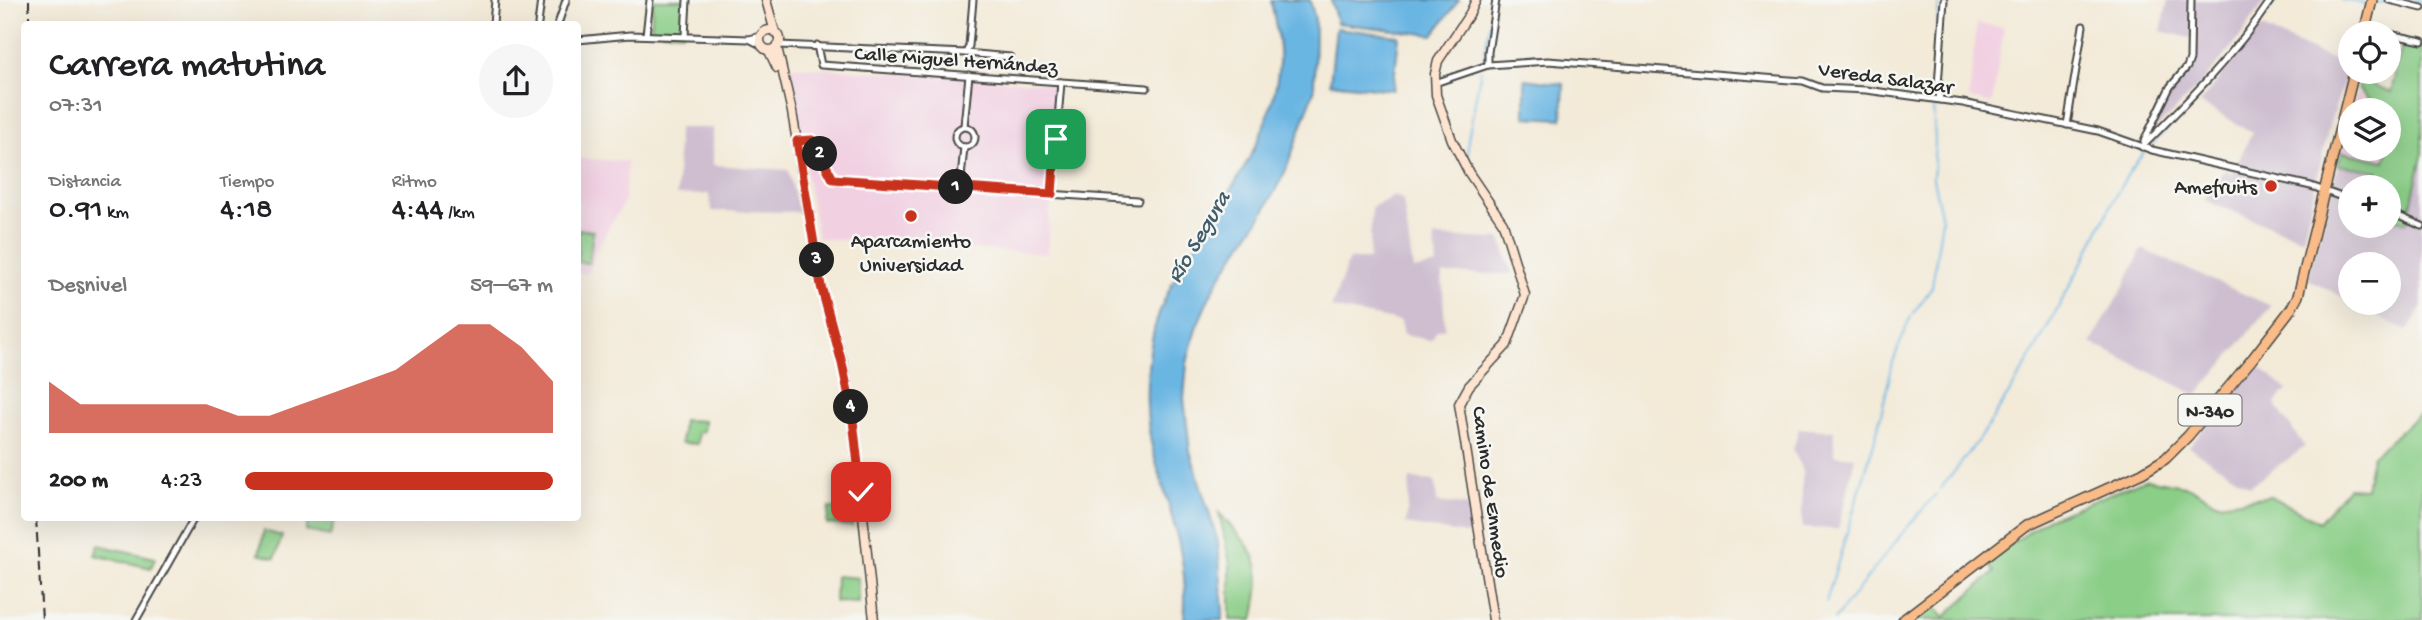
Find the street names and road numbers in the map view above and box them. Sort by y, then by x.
street label: Calle Miguel Hernández [853,43,1059,82]
street label: Vereda Salazar [1816,59,1956,103]
road number: N-340 [2178,394,2242,426]
street label: Camino de Enmedio [1464,405,1513,580]

